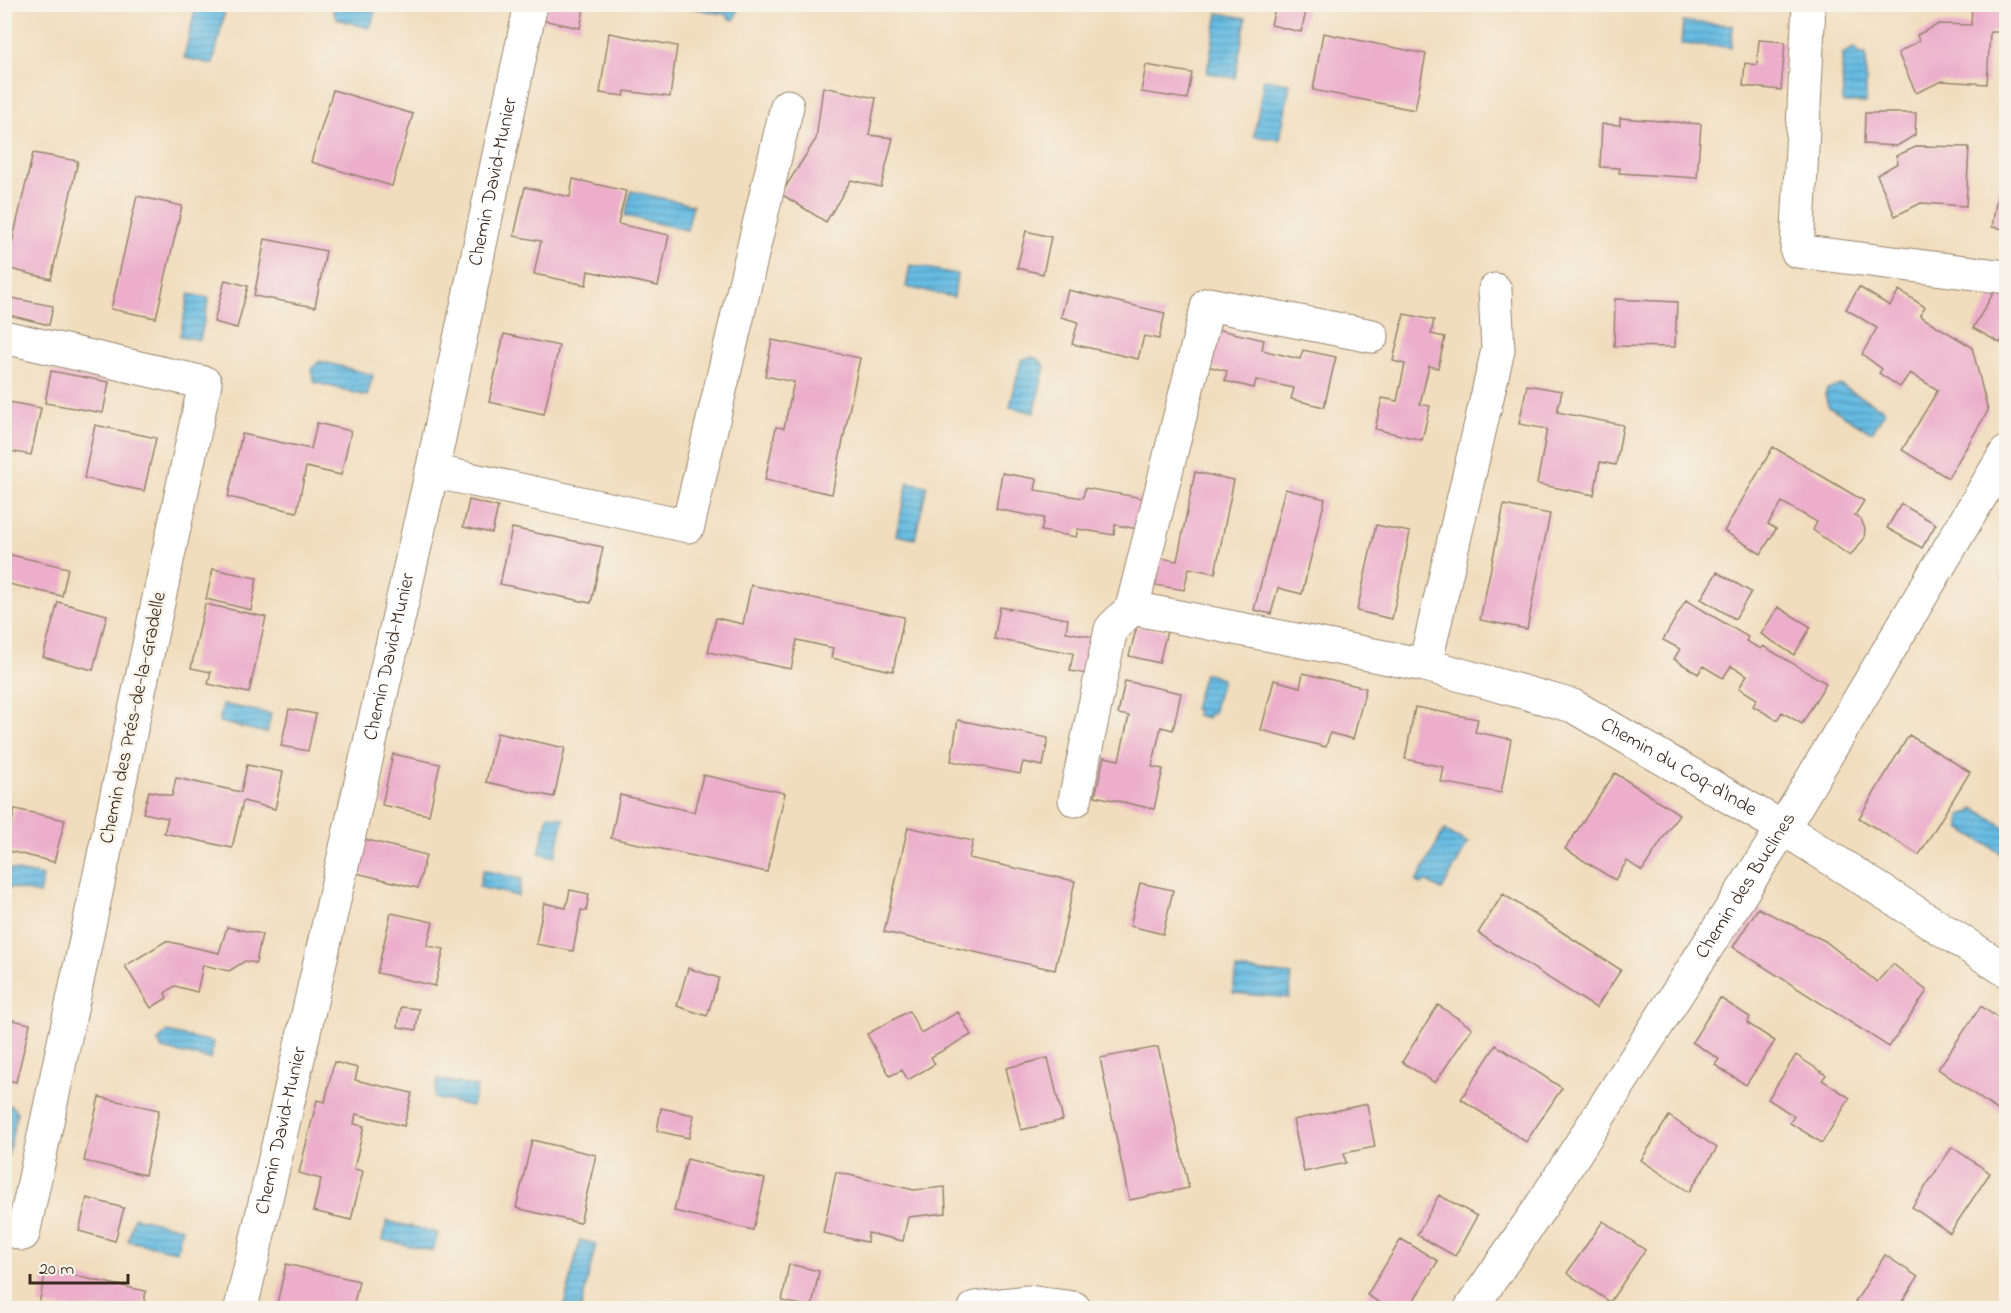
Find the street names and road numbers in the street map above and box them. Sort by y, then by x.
street label: Chemin David-Munier [461,94,525,269]
street label: Chemin David-Munier [356,569,423,743]
street label: Chemin des Prés-de-la-Gradelle [93,589,175,847]
street label: Chemin du Coq-d'Inde [1595,710,1762,824]
street label: Chemin des Buclines [1688,807,1804,965]
street label: Chemin David-Munier [248,1043,315,1217]

